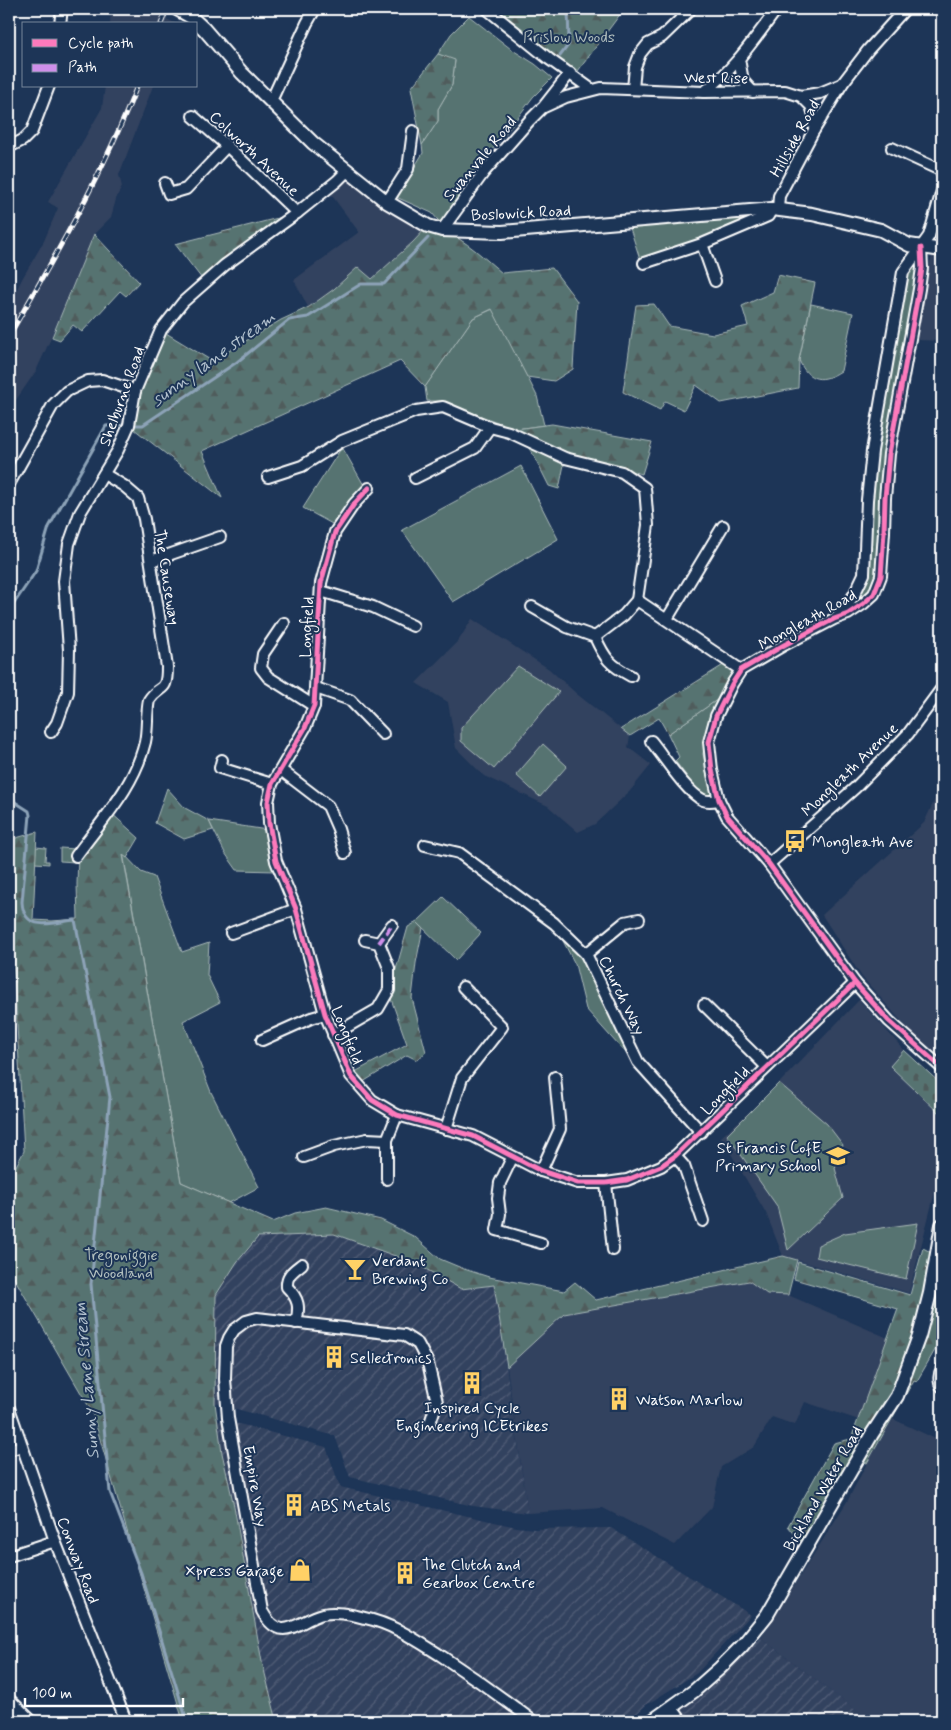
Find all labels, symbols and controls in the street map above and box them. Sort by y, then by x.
legend [22,22,198,88]
park label: Prislow Woods [523,27,615,48]
text: Cycle path [68,34,133,54]
text: Path [68,58,97,78]
street label: West Rise [684,67,748,90]
street label: Hillside Road [765,96,825,181]
street label: Colworth Avenue [204,107,304,201]
street label: Swanvale Road [439,112,522,206]
street label: Boslowick Road [470,200,572,227]
water label: sunny lane stream [146,305,281,412]
street label: Shelburne Road [95,344,150,449]
street label: The Causeway [149,528,184,626]
street label: Mongleath Road [755,585,861,657]
street label: Longfield [295,596,321,658]
street label: Mongleath Avenue [797,718,904,822]
bus stop icon: Mongleath Ave [782,828,808,854]
place label: Mongleath Ave [812,832,913,854]
street label: Church Way [593,952,650,1039]
street label: Longfield [324,1003,368,1068]
street label: Longfield [697,1062,756,1121]
place label: St Francis CofE Primary School [715,1138,821,1177]
school or university icon: St Francis CofE Primary School [825,1143,851,1169]
park label: Tregoniggie Woodland [84,1245,158,1284]
place label: Verdant Brewing Co [372,1251,449,1291]
bar icon: Verdant Brewing Co [342,1256,368,1282]
water label: Sunny Lane Stream [68,1302,106,1460]
building icon: Sellectronics [321,1344,347,1370]
place label: Sellectronics [350,1348,432,1369]
building icon: Inspired Cycle Engineering ICEtrikes [459,1370,485,1396]
building icon: Watson Marlow [606,1386,632,1412]
place label: Watson Marlow [636,1390,742,1411]
place label: Inspired Cycle Engineering ICEtrikes [396,1398,548,1438]
street label: Bickland Water Road [779,1422,868,1555]
street label: Empire Way [237,1444,272,1529]
building icon: ABS Metals [281,1492,307,1518]
place label: ABS Metals [310,1496,390,1517]
street label: Conway Road [51,1514,104,1607]
place label: The Clutch and Gearbox Centre [422,1555,535,1594]
shop icon: Xpress Garage [287,1557,313,1583]
building icon: The Clutch and Gearbox Centre [392,1560,418,1586]
place label: Xpress Garage [186,1561,284,1583]
scale bar [25,1675,182,1707]
text: 100 m [32,1684,72,1704]

